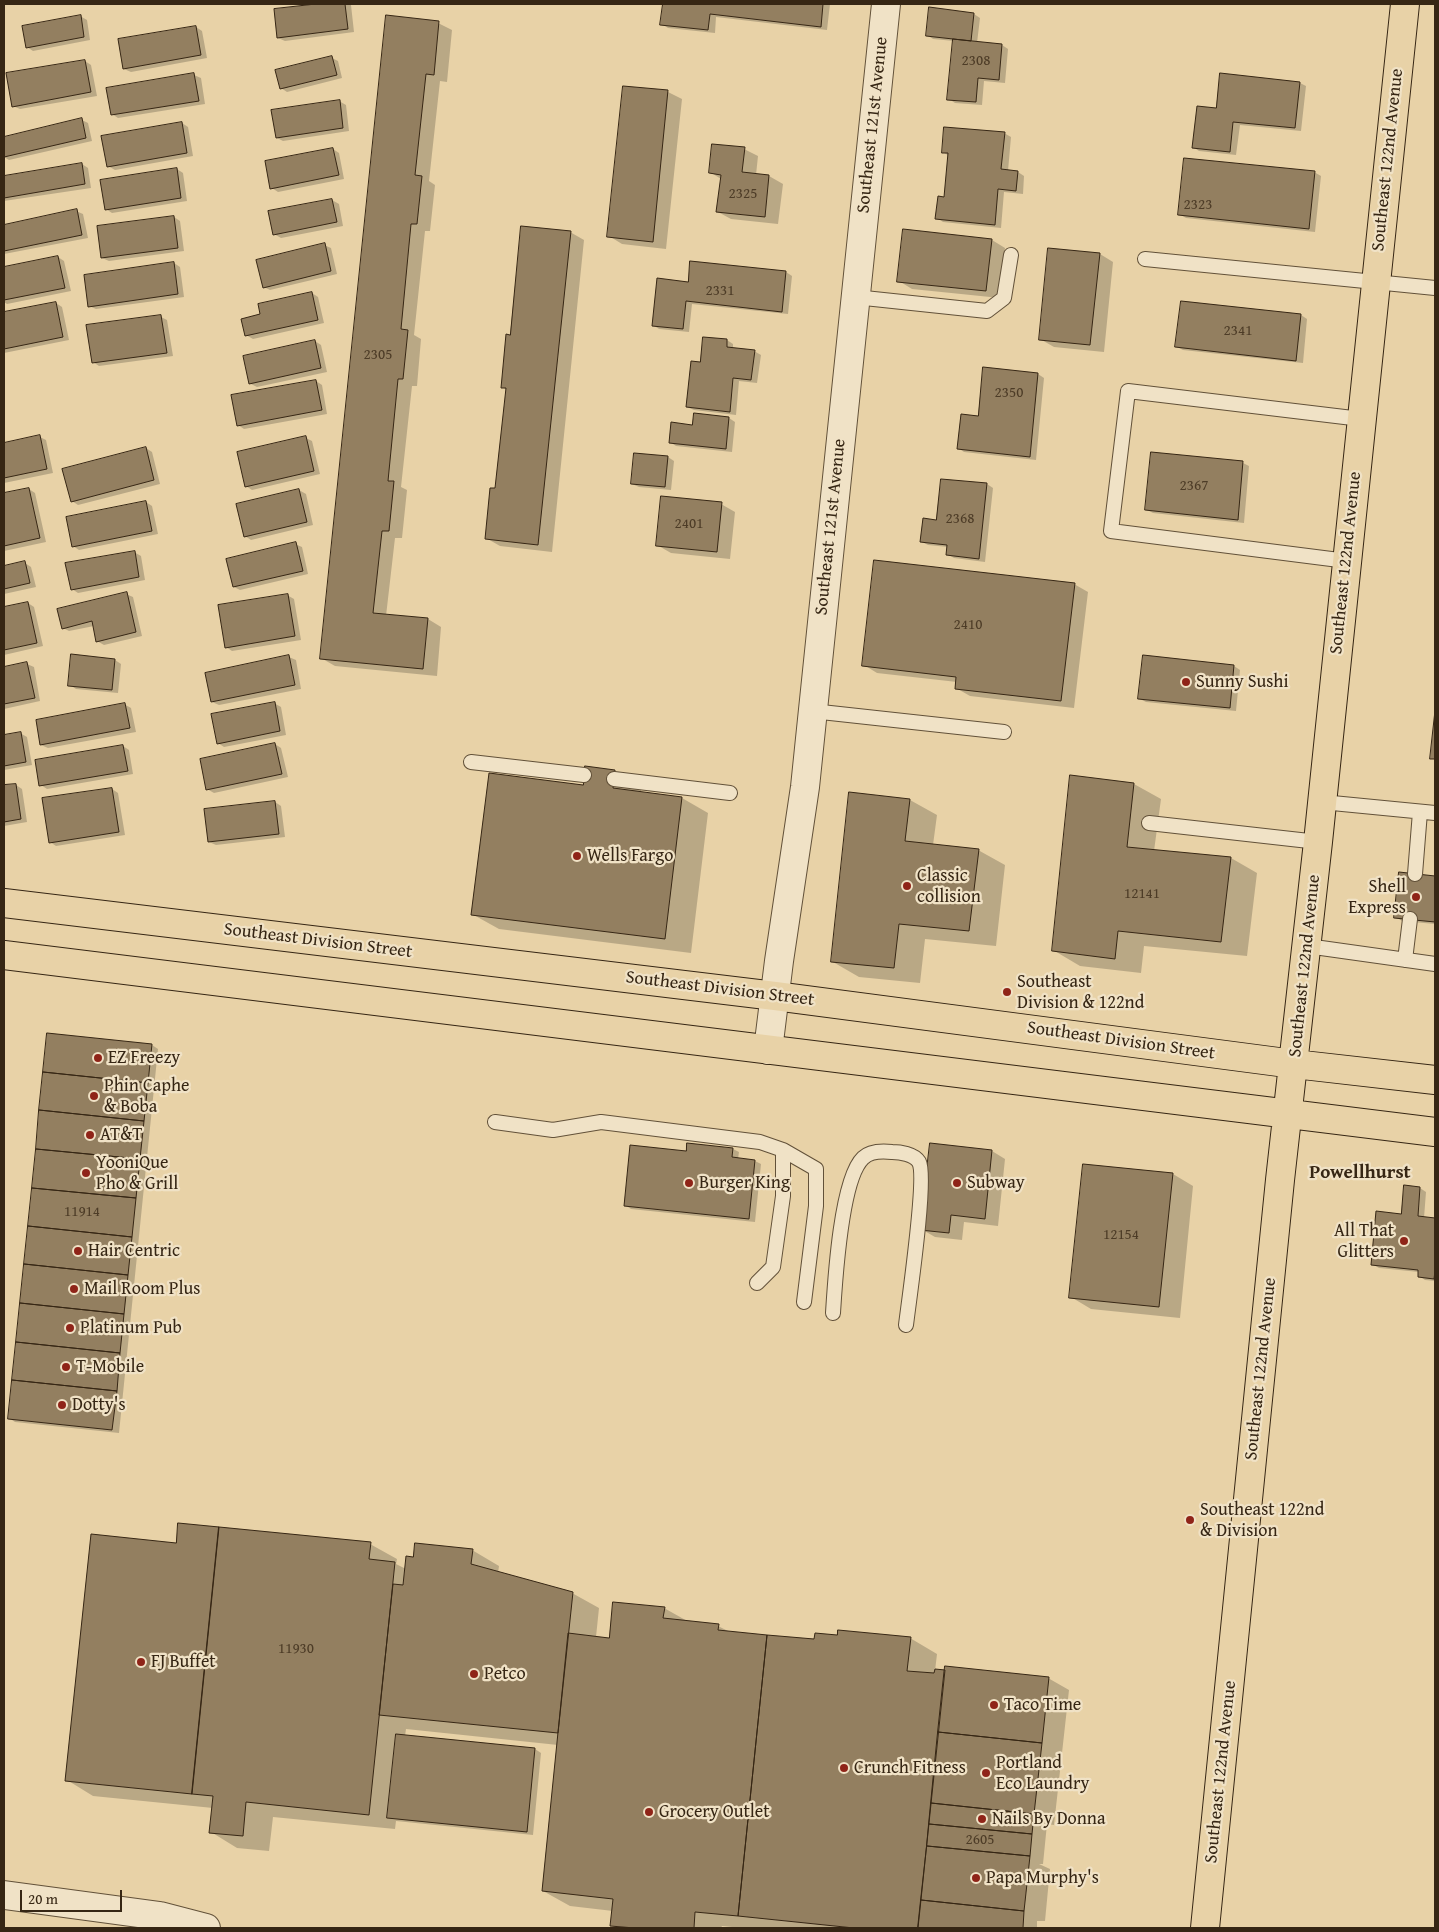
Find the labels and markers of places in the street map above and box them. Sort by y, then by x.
place label: Sunny Sushi [1196,671,1289,693]
marker: Sunny Sushi [1180,676,1192,688]
place label: Wells Fargo [587,845,673,867]
marker: Wells Fargo [571,850,583,862]
place label: Classic collision [917,865,981,908]
place label: Shell Express [1348,876,1406,919]
marker: Classic collision [901,880,913,892]
marker: Shell Express [1410,891,1422,903]
place label: Southeast Division & 122nd [1017,971,1144,1014]
marker: Southeast Division & 122nd [1001,986,1013,998]
place label: EZ Freezy [108,1047,180,1069]
marker: EZ Freezy [92,1052,104,1064]
place label: Phin Caphe & Boba [104,1075,189,1118]
marker: Phin Caphe & Boba [88,1090,100,1102]
place label: AT&T [100,1124,142,1146]
marker: AT&T [84,1129,96,1141]
place label: YooniQue Pho & Grill [96,1152,178,1194]
marker: YooniQue Pho & Grill [80,1167,92,1179]
place label: Burger King [699,1172,790,1194]
place label: Subway [967,1172,1025,1194]
marker: Burger King [683,1177,695,1189]
marker: Subway [951,1177,963,1189]
place label: All That Glitters [1334,1220,1394,1262]
marker: All That Glitters [1398,1235,1410,1247]
place label: Hair Centric [88,1240,180,1262]
marker: Hair Centric [72,1245,84,1257]
place label: Mail Room Plus [84,1278,200,1300]
marker: Mail Room Plus [68,1283,80,1295]
place label: Platinum Pub [80,1317,182,1339]
marker: Platinum Pub [64,1322,76,1334]
place label: T-Mobile [76,1356,144,1378]
marker: T-Mobile [60,1361,72,1373]
place label: Dotty's [72,1394,126,1416]
marker: Dotty's [56,1399,68,1411]
place label: Southeast 122nd & Division [1200,1499,1324,1542]
marker: Southeast 122nd & Division [1184,1514,1196,1526]
place label: FJ Buffet [151,1651,216,1673]
marker: FJ Buffet [135,1656,147,1668]
place label: Petco [484,1663,526,1685]
marker: Petco [468,1668,480,1680]
place label: Taco Time [1004,1694,1081,1716]
marker: Taco Time [988,1699,1000,1711]
place label: Portland Eco Laundry [996,1752,1089,1795]
place label: Crunch Fitness [854,1757,966,1779]
marker: Crunch Fitness [838,1762,850,1774]
marker: Portland Eco Laundry [980,1767,992,1779]
place label: Grocery Outlet [659,1801,770,1823]
marker: Grocery Outlet [643,1806,655,1818]
place label: Nails By Donna [992,1808,1105,1830]
marker: Nails By Donna [976,1813,988,1825]
place label: Papa Murphy's [986,1867,1099,1889]
marker: Papa Murphy's [970,1872,982,1884]

